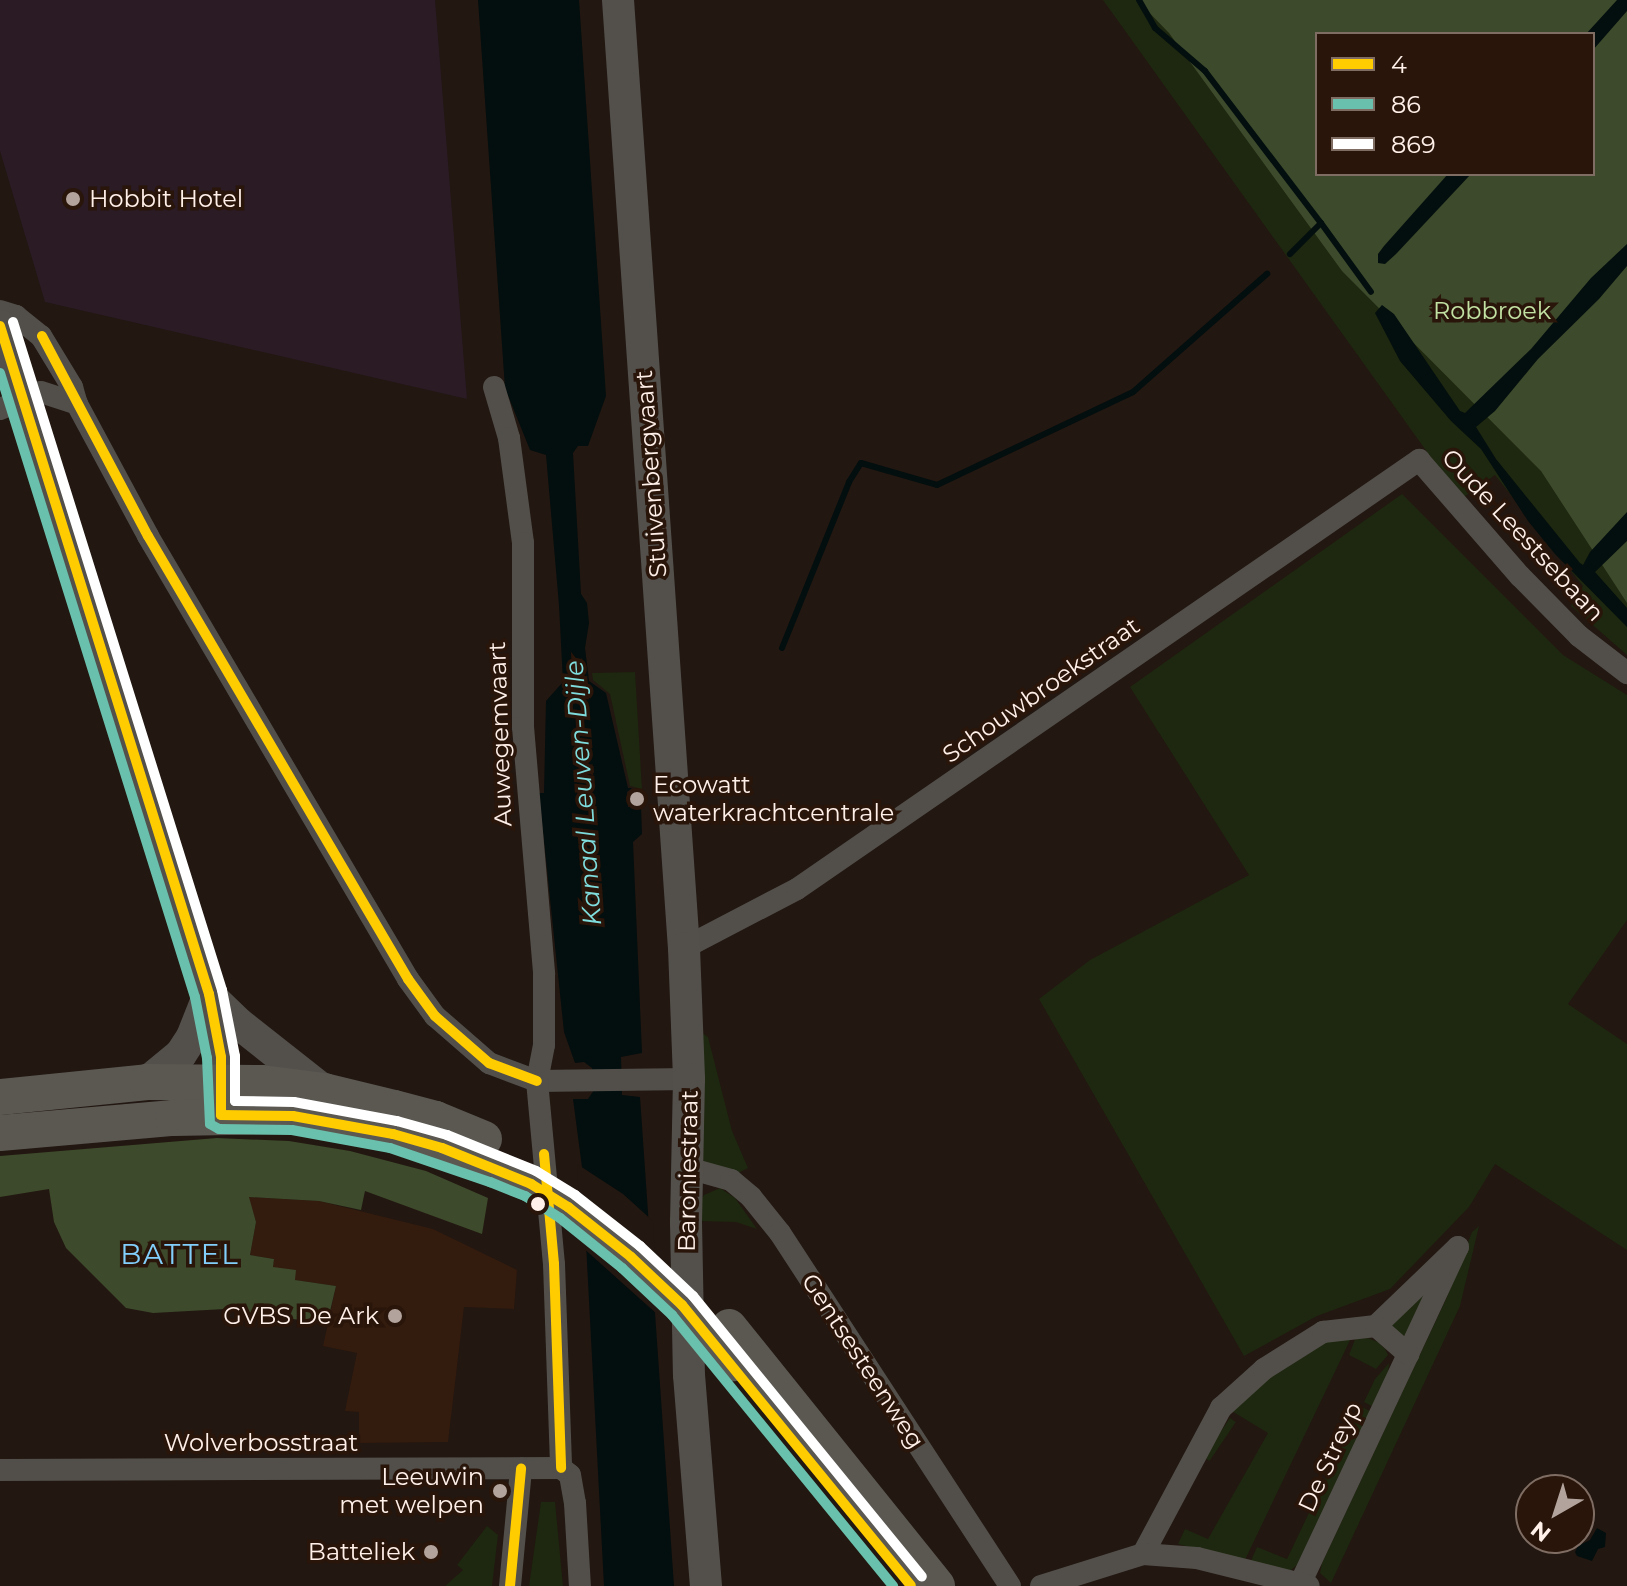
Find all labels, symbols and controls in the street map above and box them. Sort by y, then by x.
legend [1315,32,1595,176]
text: 4 [1391,50,1407,79]
text: 86 [1391,90,1421,119]
text: 869 [1391,130,1436,159]
place label: Hobbit Hotel [89,185,243,213]
marker: Hobbit Hotel [64,190,82,208]
park label: Robbroek [1433,297,1551,325]
street label: Stuivenbergvaart [629,369,673,579]
street label: Oude Leestsebaan [1436,443,1610,627]
street label: Schouwbroekstraat [937,611,1145,769]
street label: Auwegemvaart [482,641,518,827]
water label: Kanaal Leuven-Dijle [559,659,609,927]
place label: Ecowatt waterkrachtcentrale [653,771,894,827]
marker: Ecowatt waterkrachtcentrale [628,790,646,808]
street label: Baroniestraat [672,1090,704,1252]
unlabelled marker [530,1196,546,1212]
district label: BATTEL [120,1237,240,1271]
street label: Gentsesteenweg [796,1268,930,1454]
place label: GVBS De Ark [223,1302,379,1330]
marker: GVBS De Ark [386,1307,404,1325]
street label: De Streyp [1292,1397,1368,1517]
street label: Wolverbosstraat [164,1429,358,1457]
place label: Leeuwin met welpen [339,1463,484,1519]
north arrow [1515,1474,1595,1554]
marker: Leeuwin met welpen [491,1482,509,1500]
text: N [1525,1515,1556,1548]
place label: Batteliek [308,1538,415,1566]
marker: Batteliek [422,1543,440,1561]

